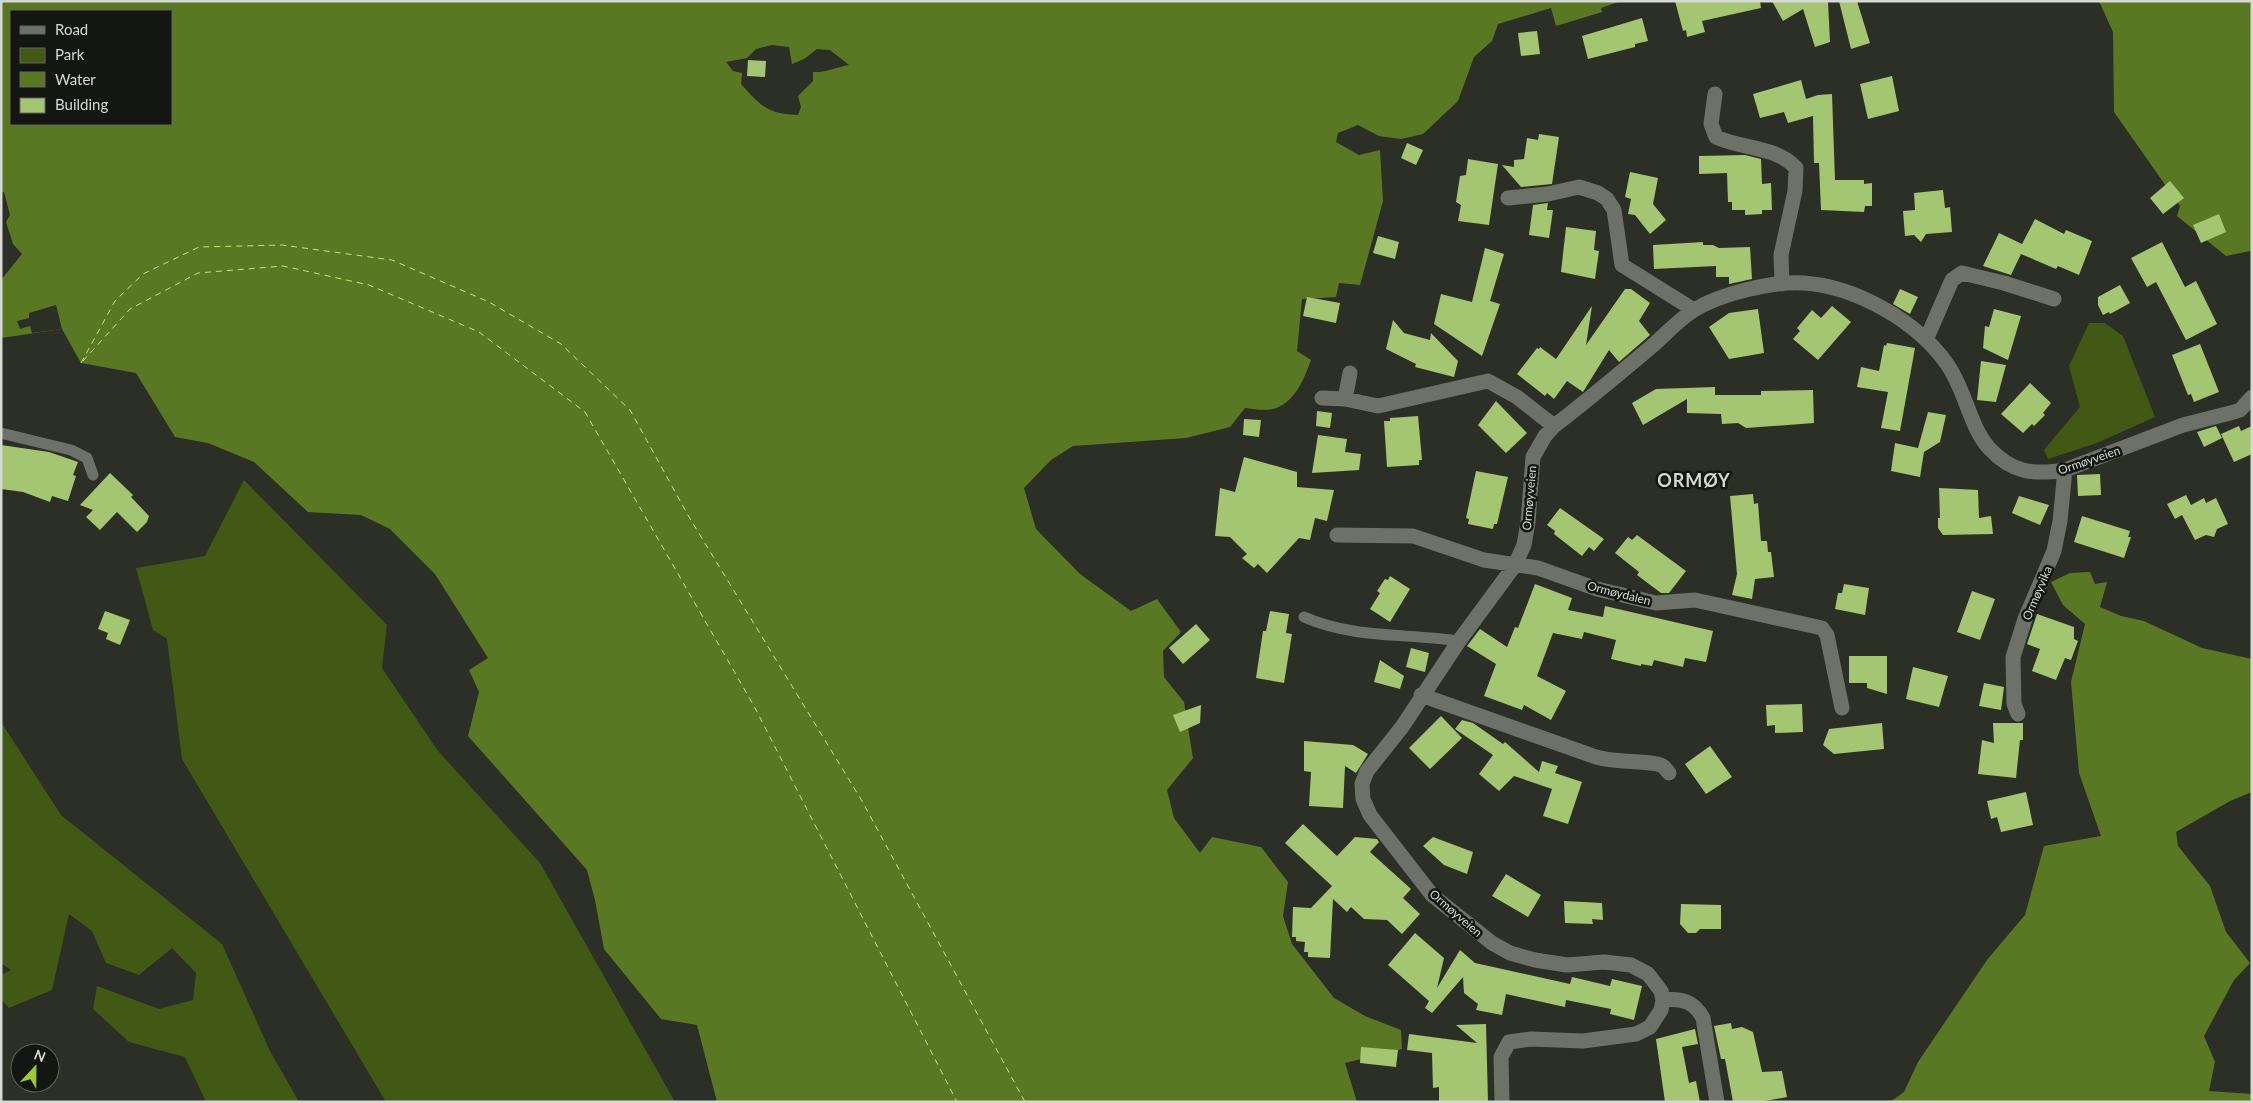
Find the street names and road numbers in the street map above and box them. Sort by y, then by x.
street label: Ormøyveien [2056,442,2122,478]
street label: Ormøyveien [1519,465,1539,531]
street label: Ormøyvika [2019,564,2055,622]
street label: Ormøydalen [1586,578,1652,608]
street label: Ormøyveien [1427,886,1485,940]

